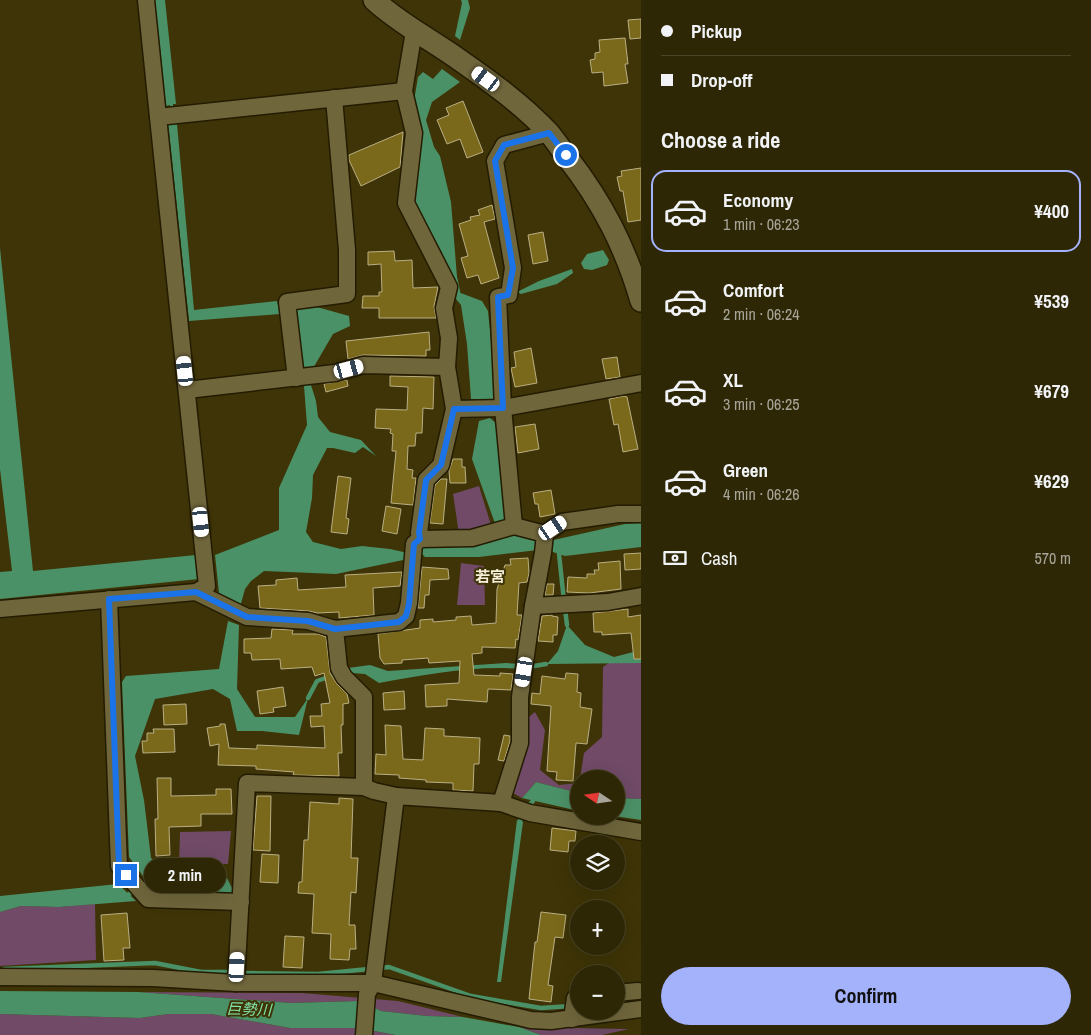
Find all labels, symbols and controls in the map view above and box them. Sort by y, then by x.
text: Pickup [691,18,742,44]
car [469,64,502,94]
text: Drop-off [691,67,752,93]
text: Choose a ride [661,125,780,155]
route start [555,144,577,166]
text: Economy [723,187,793,213]
icon: car [663,189,708,234]
text: ¥400 [1034,198,1069,224]
text: 1 min · 06:23 [723,213,800,235]
text: Comfort [723,277,784,303]
icon: car [663,279,708,324]
text: ¥539 [1034,288,1069,314]
text: 2 min · 06:24 [723,303,800,325]
car [175,355,194,387]
car [332,358,365,380]
text: XL [723,367,743,393]
icon: car [663,369,708,414]
text: ¥679 [1034,378,1069,404]
text: 3 min · 06:25 [723,393,800,415]
text: Green [723,457,768,483]
icon: car [663,459,708,504]
text: ¥629 [1034,468,1069,494]
text: 4 min · 06:26 [723,483,800,505]
car [191,506,210,538]
car [536,513,569,543]
icon: cash [661,544,689,572]
text: Cash [701,545,737,571]
text: 570 m [1035,547,1071,569]
district label: 若宮 [475,566,505,587]
car [514,656,533,688]
north arrow [570,770,625,825]
map controls [570,770,625,1020]
button: layers [570,835,625,890]
callout: 2 min [144,858,226,892]
route end [115,864,137,886]
text: 2 min [168,864,202,886]
button: + [570,900,625,955]
car [228,952,245,982]
button: − [570,965,625,1020]
button: Confirm [661,967,1071,1025]
water label: 巨勢川 [226,998,274,1020]

